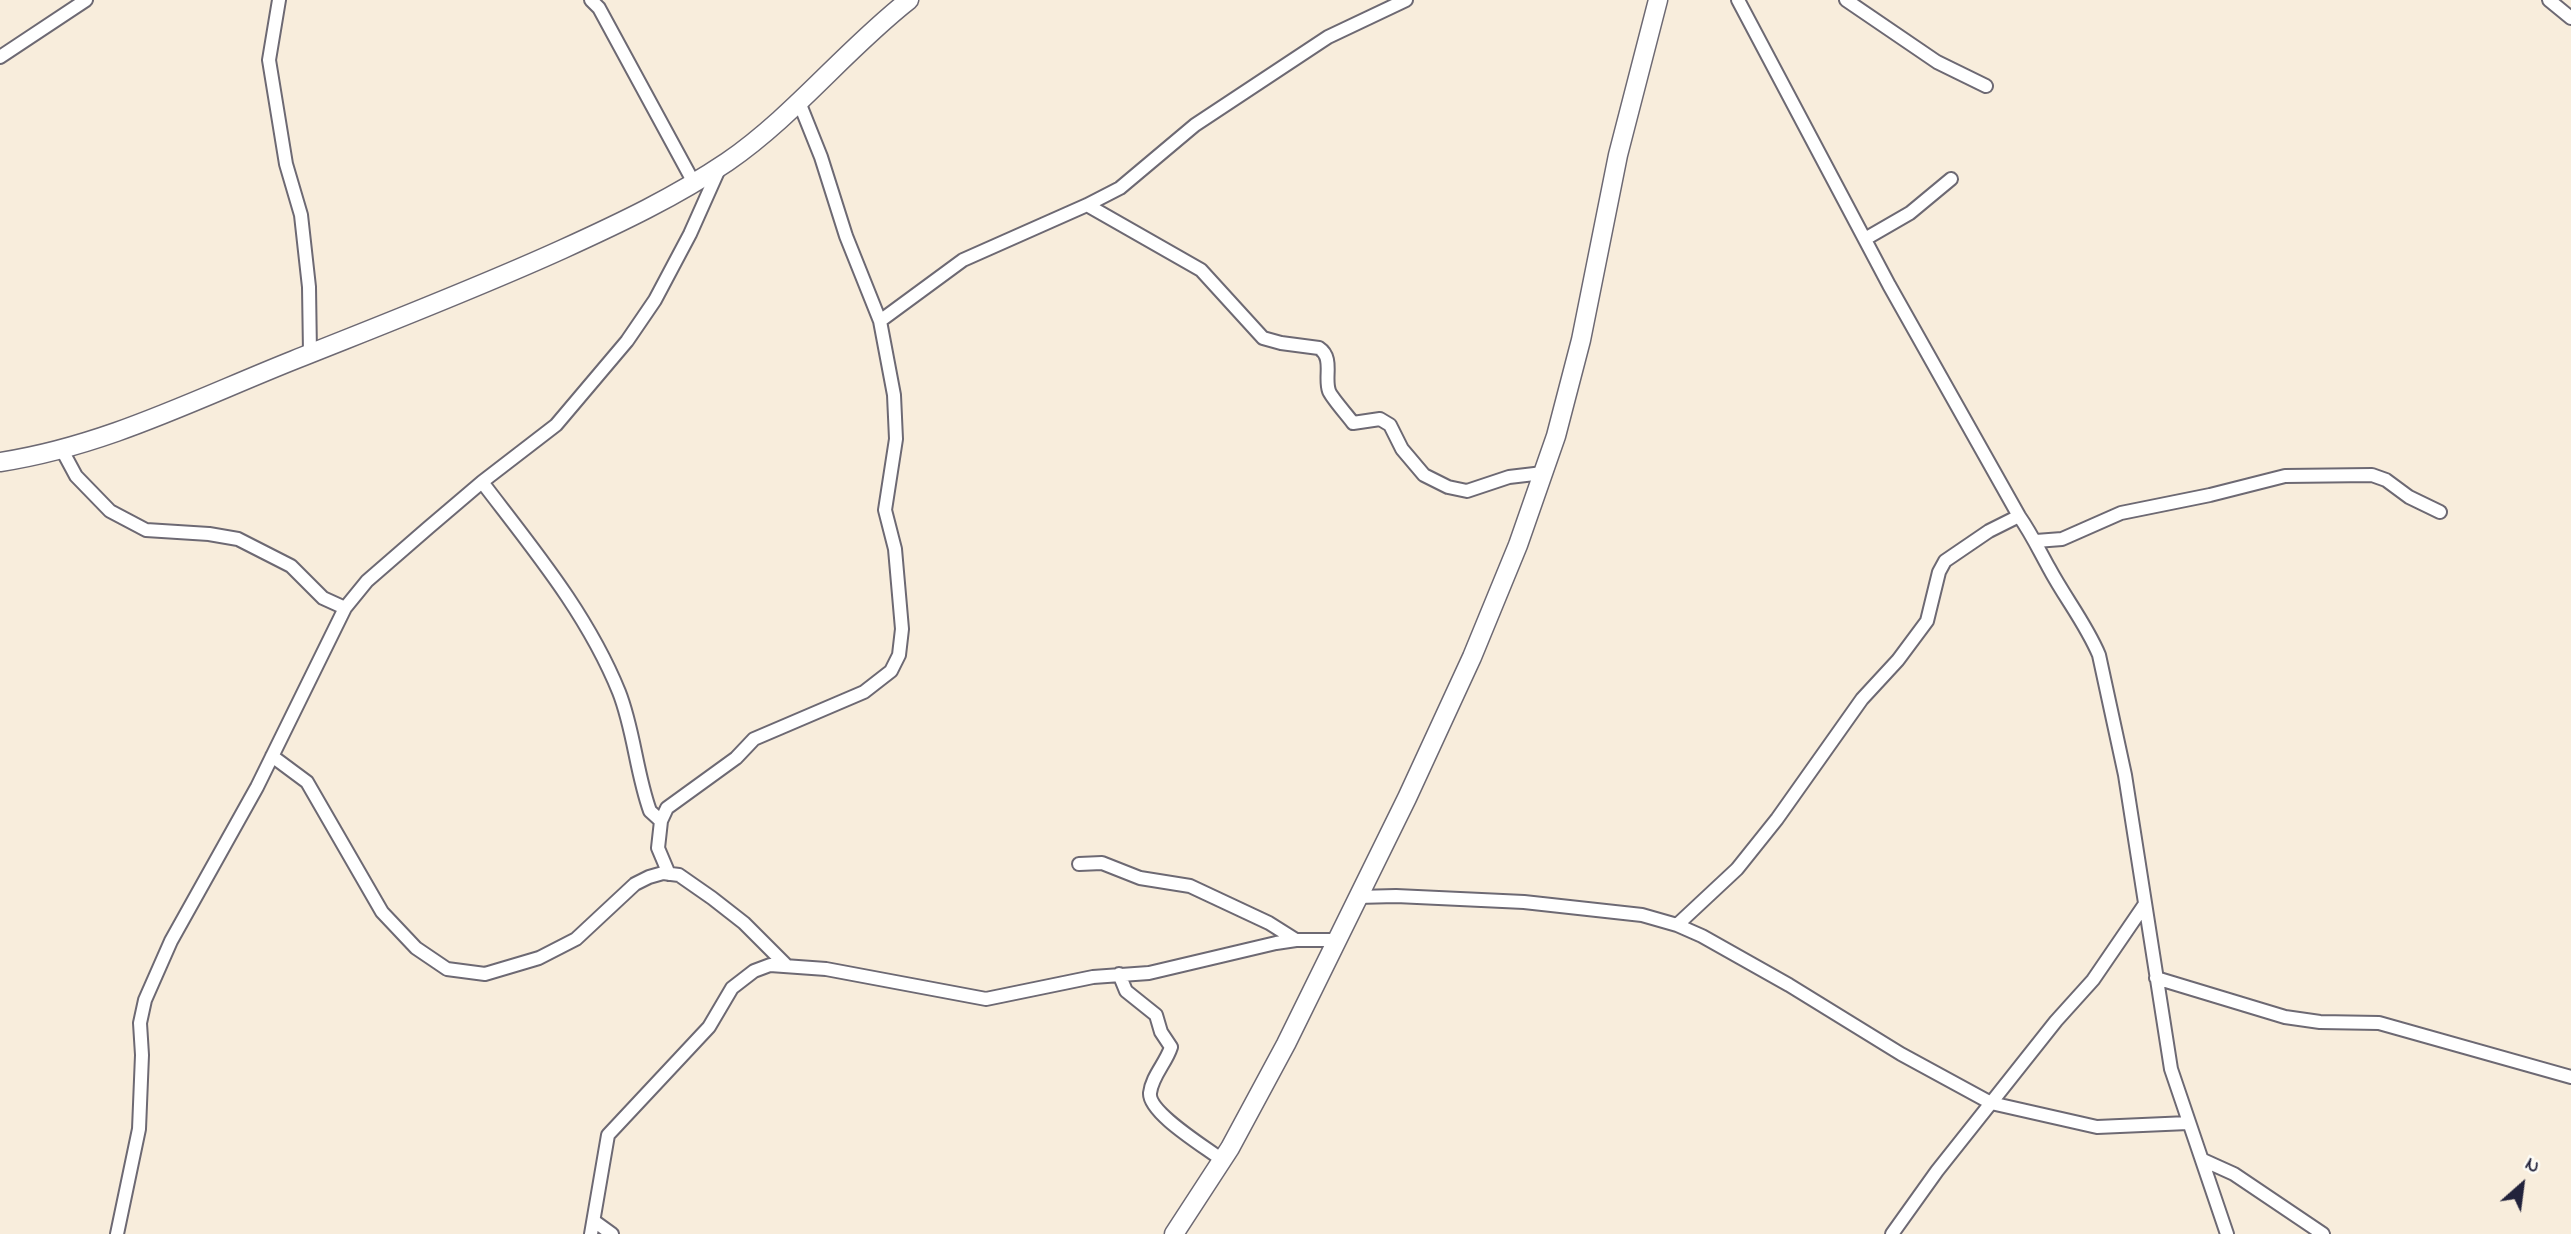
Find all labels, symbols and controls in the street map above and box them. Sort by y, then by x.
north arrow [2487,1150,2557,1220]
text: N [2520,1151,2544,1181]

